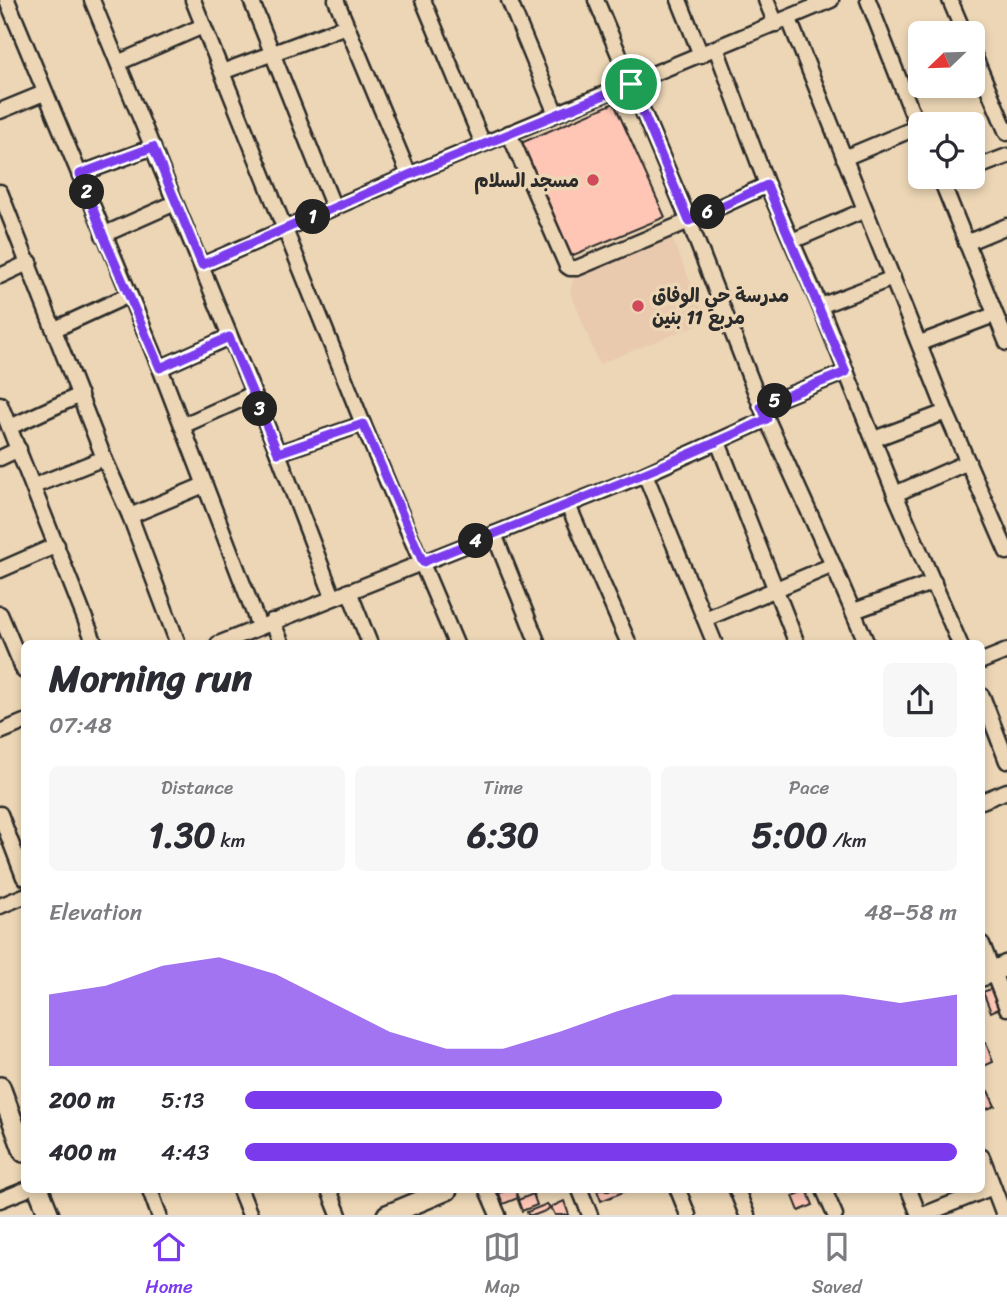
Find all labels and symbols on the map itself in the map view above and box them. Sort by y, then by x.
north arrow [908,21,985,98]
pin [601,54,661,114]
place label: مسجد السلام [474,164,579,197]
marker: مسجد السلام [585,172,601,188]
pin: 2 [70,174,104,210]
pin: 6 [690,194,726,230]
pin: 1 [296,200,330,234]
place label: مدرسة حي الوفاق مربع 11 بنين [652,279,789,334]
marker: مدرسة حي الوفاق مربع 11 بنين [630,298,646,314]
pin: 5 [758,384,792,418]
pin: 3 [243,392,278,426]
pin: 4 [458,524,494,558]

